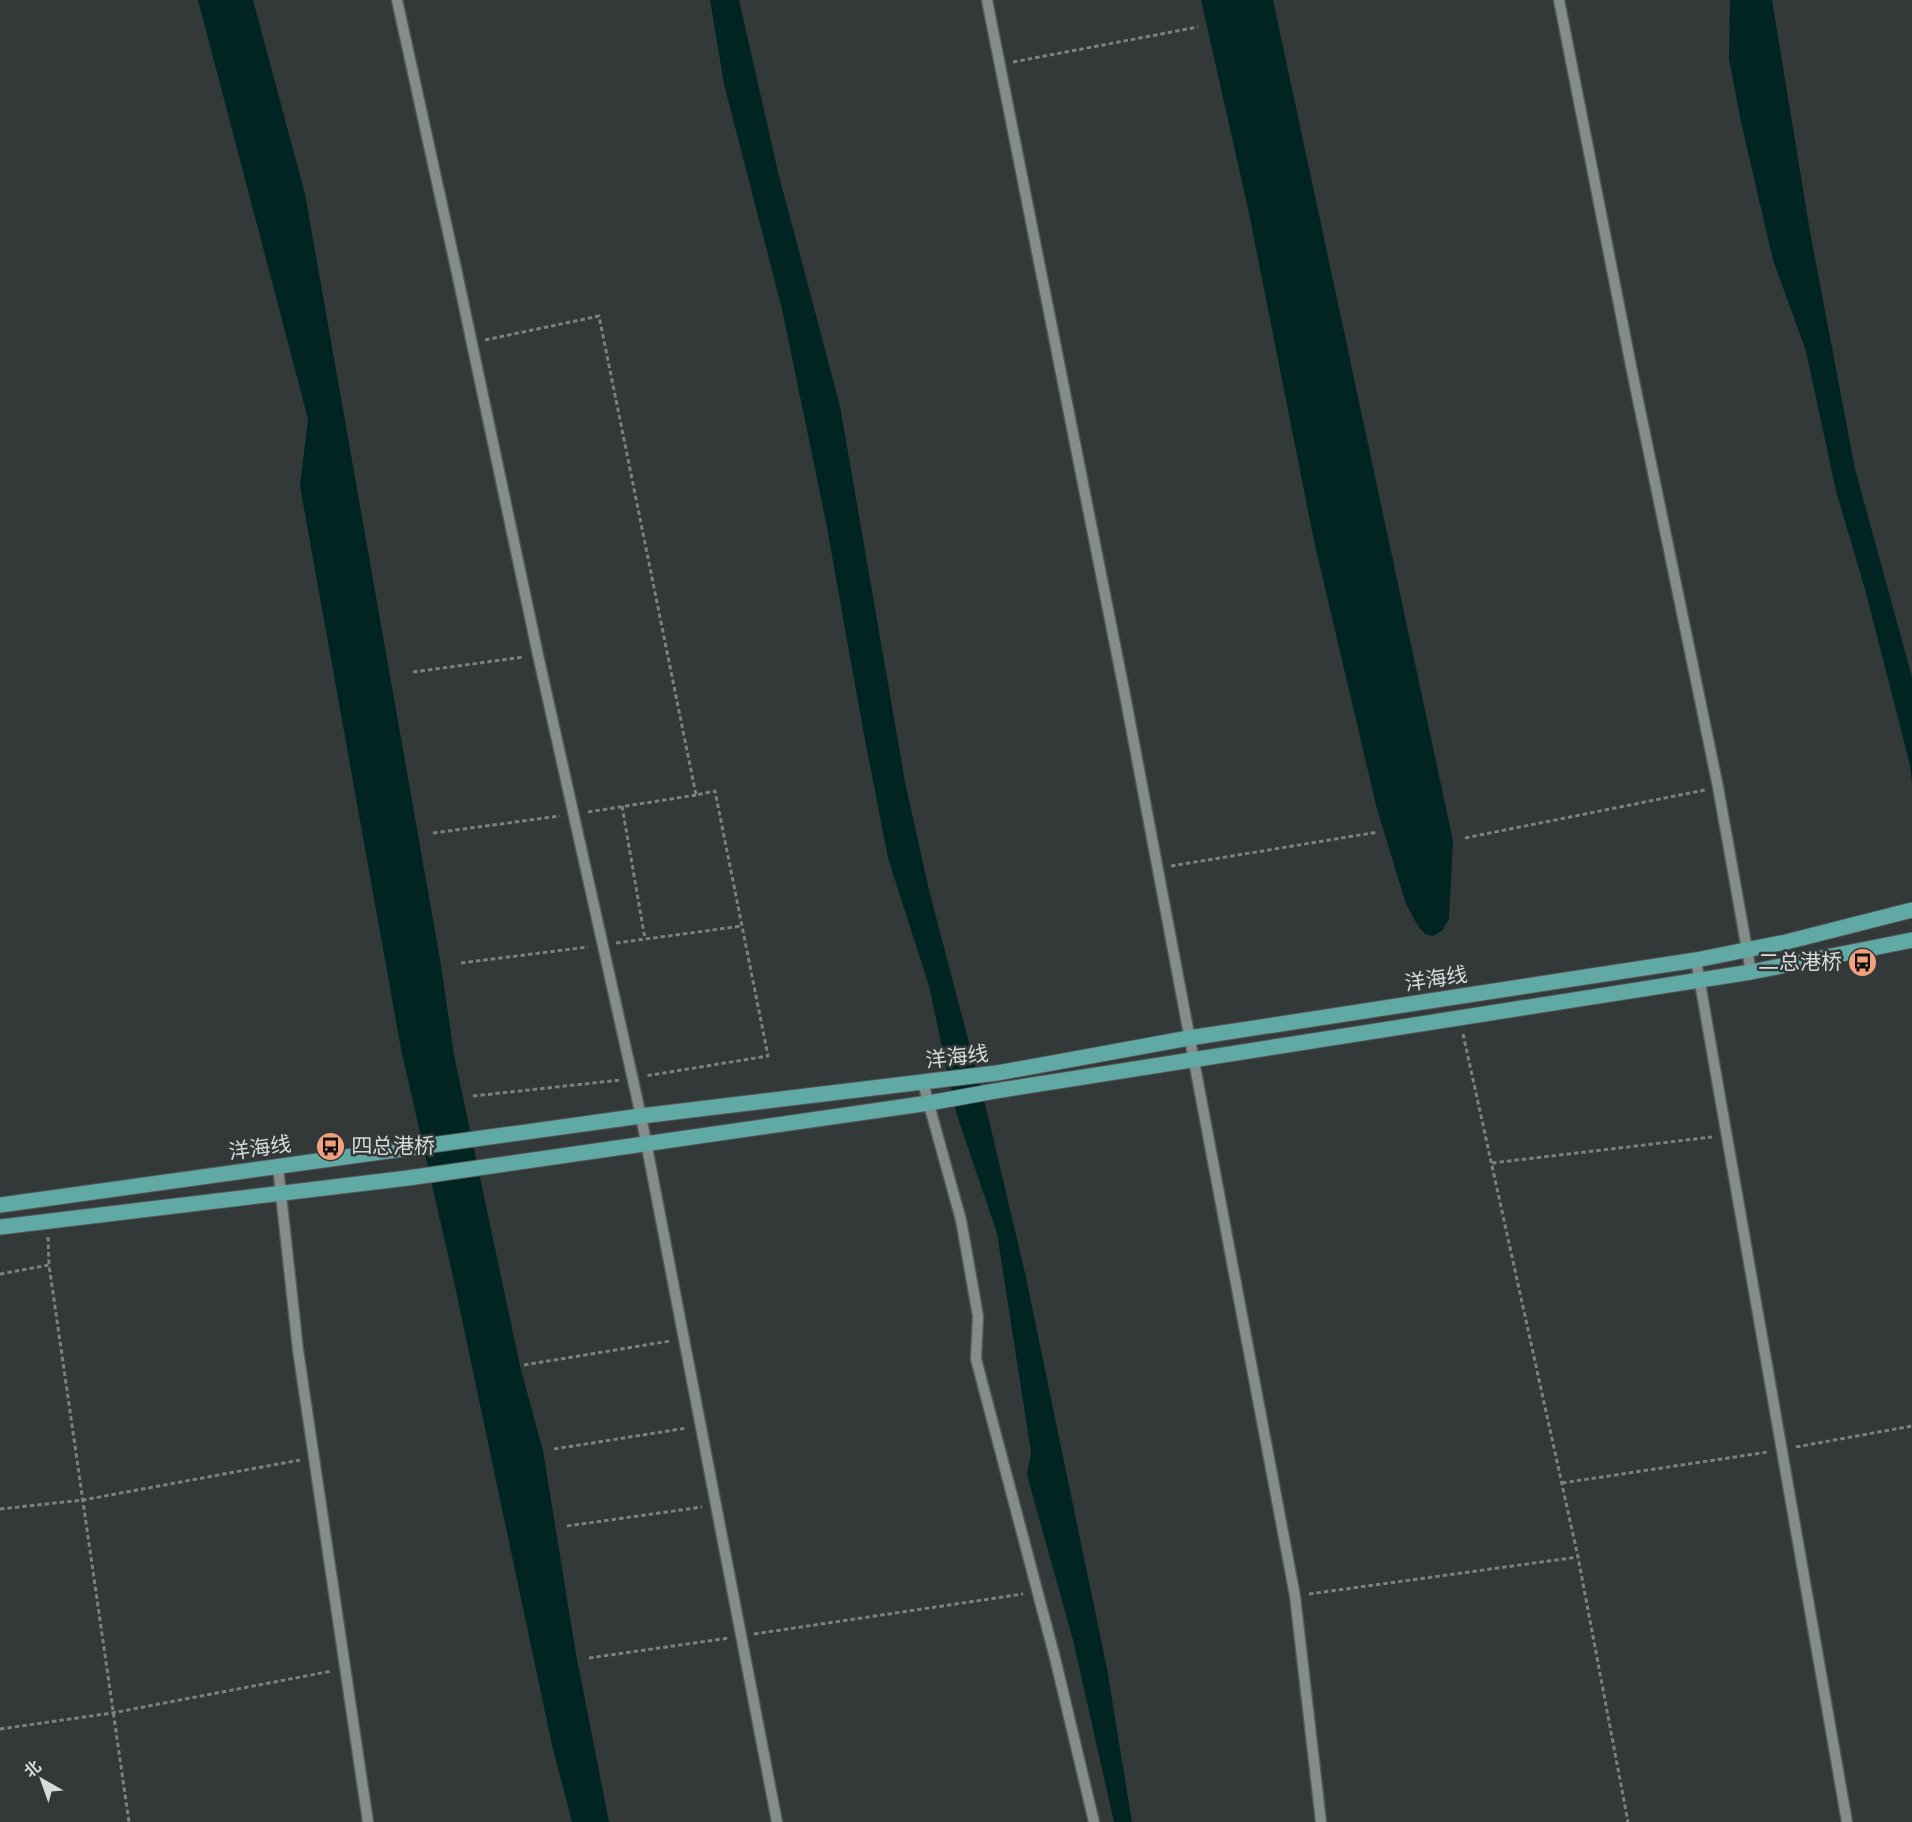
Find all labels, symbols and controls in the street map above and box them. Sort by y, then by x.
bus stop icon: 二总港桥 [1847,946,1879,978]
place label: 二总港桥 [1758,947,1842,977]
street label: 洋海线 [1403,959,1469,999]
street label: 洋海线 [924,1038,990,1076]
street label: 洋海线 [227,1129,293,1167]
bus stop icon: 四总港桥 [314,1130,346,1162]
place label: 四总港桥 [351,1131,435,1161]
north arrow [12,1750,72,1810]
text: 北 [19,1755,46,1783]

